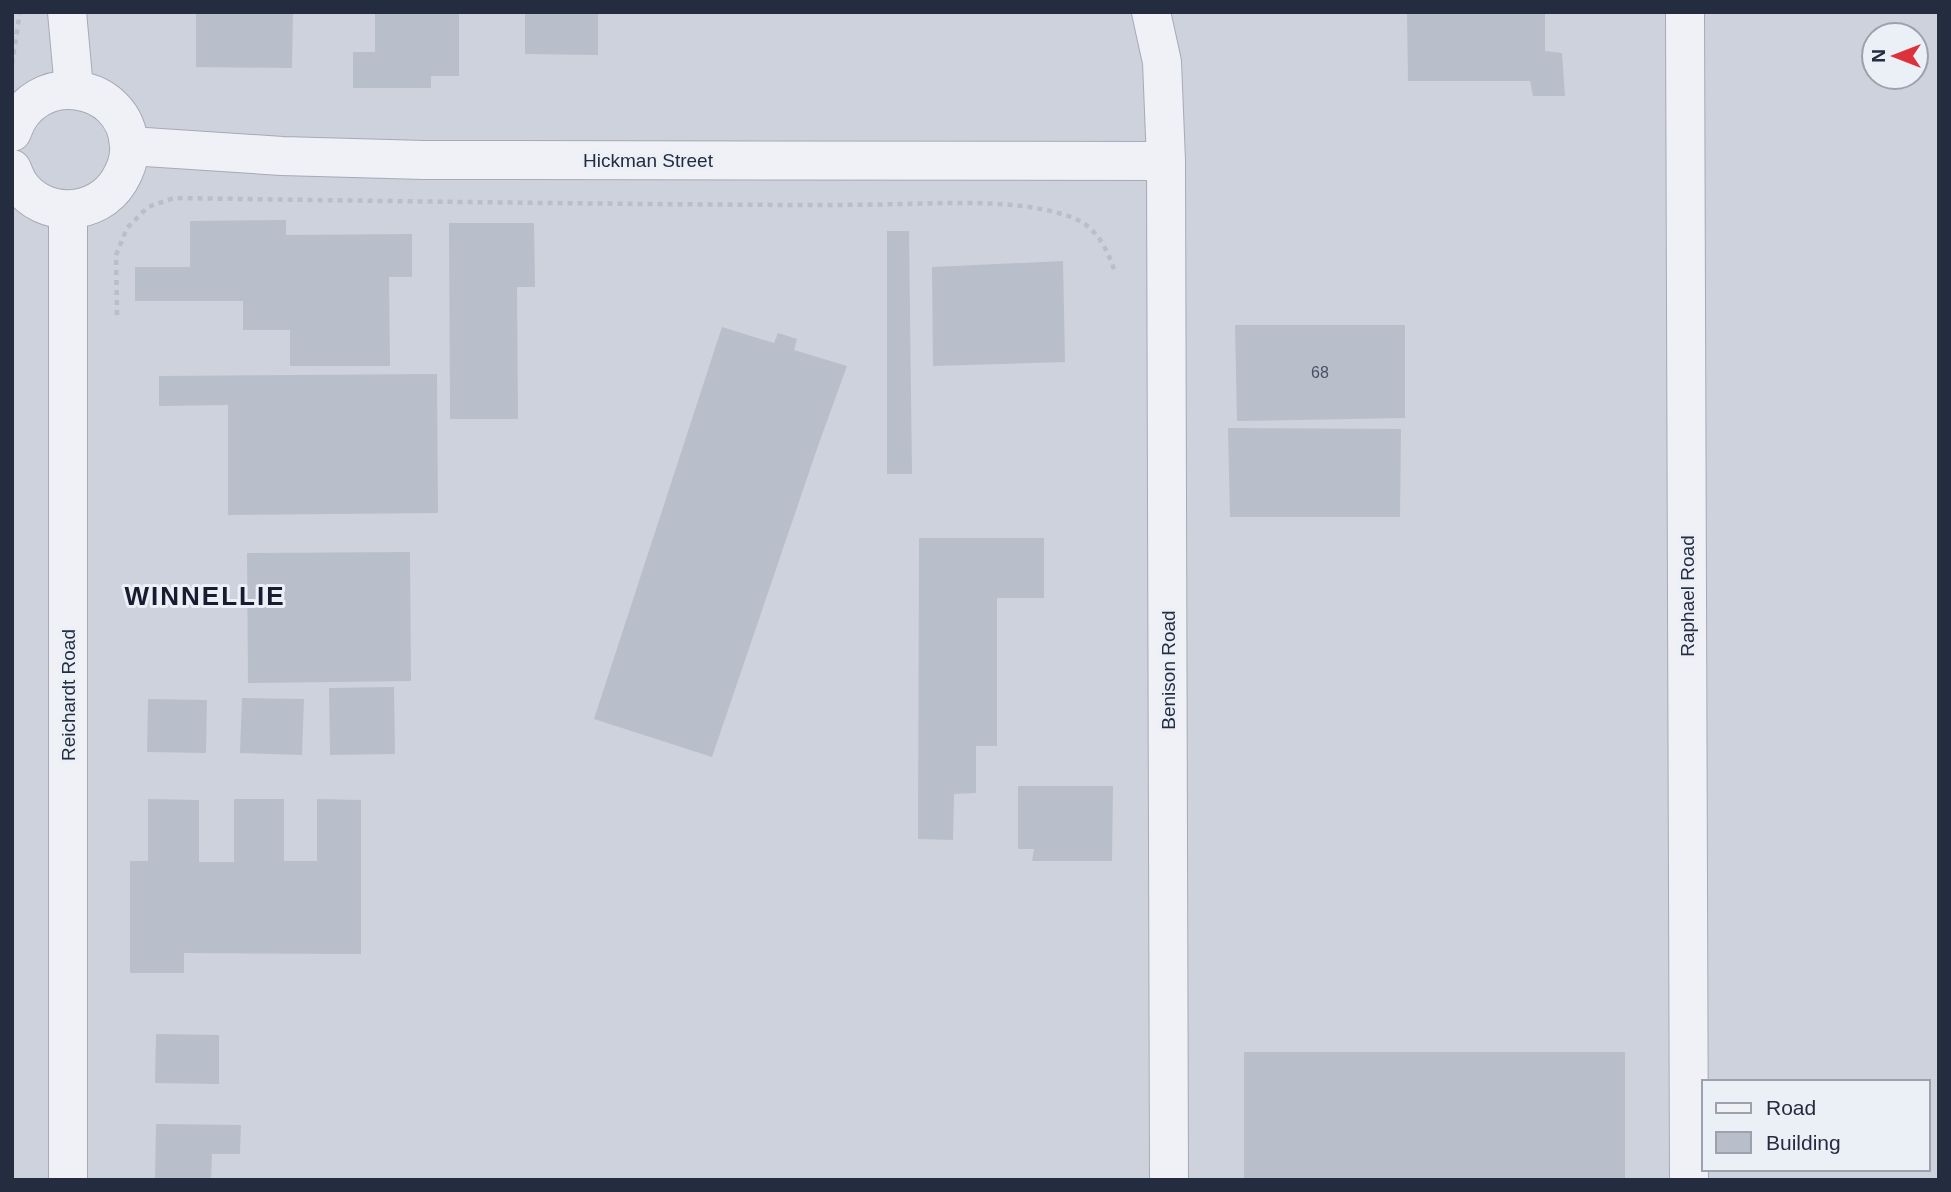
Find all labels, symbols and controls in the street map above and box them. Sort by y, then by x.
north arrow [1860,21,1930,91]
text: N [1868,49,1889,63]
street label: Hickman Street [583,150,714,171]
house number: 68 [1311,364,1329,381]
street label: Raphael Road [1677,535,1698,657]
district label: WINNELLIE [125,581,286,611]
street label: Benison Road [1158,610,1179,730]
street label: Reichardt Road [58,629,79,761]
legend [1702,1080,1930,1171]
text: Road [1766,1096,1816,1119]
text: Building [1766,1131,1841,1154]

